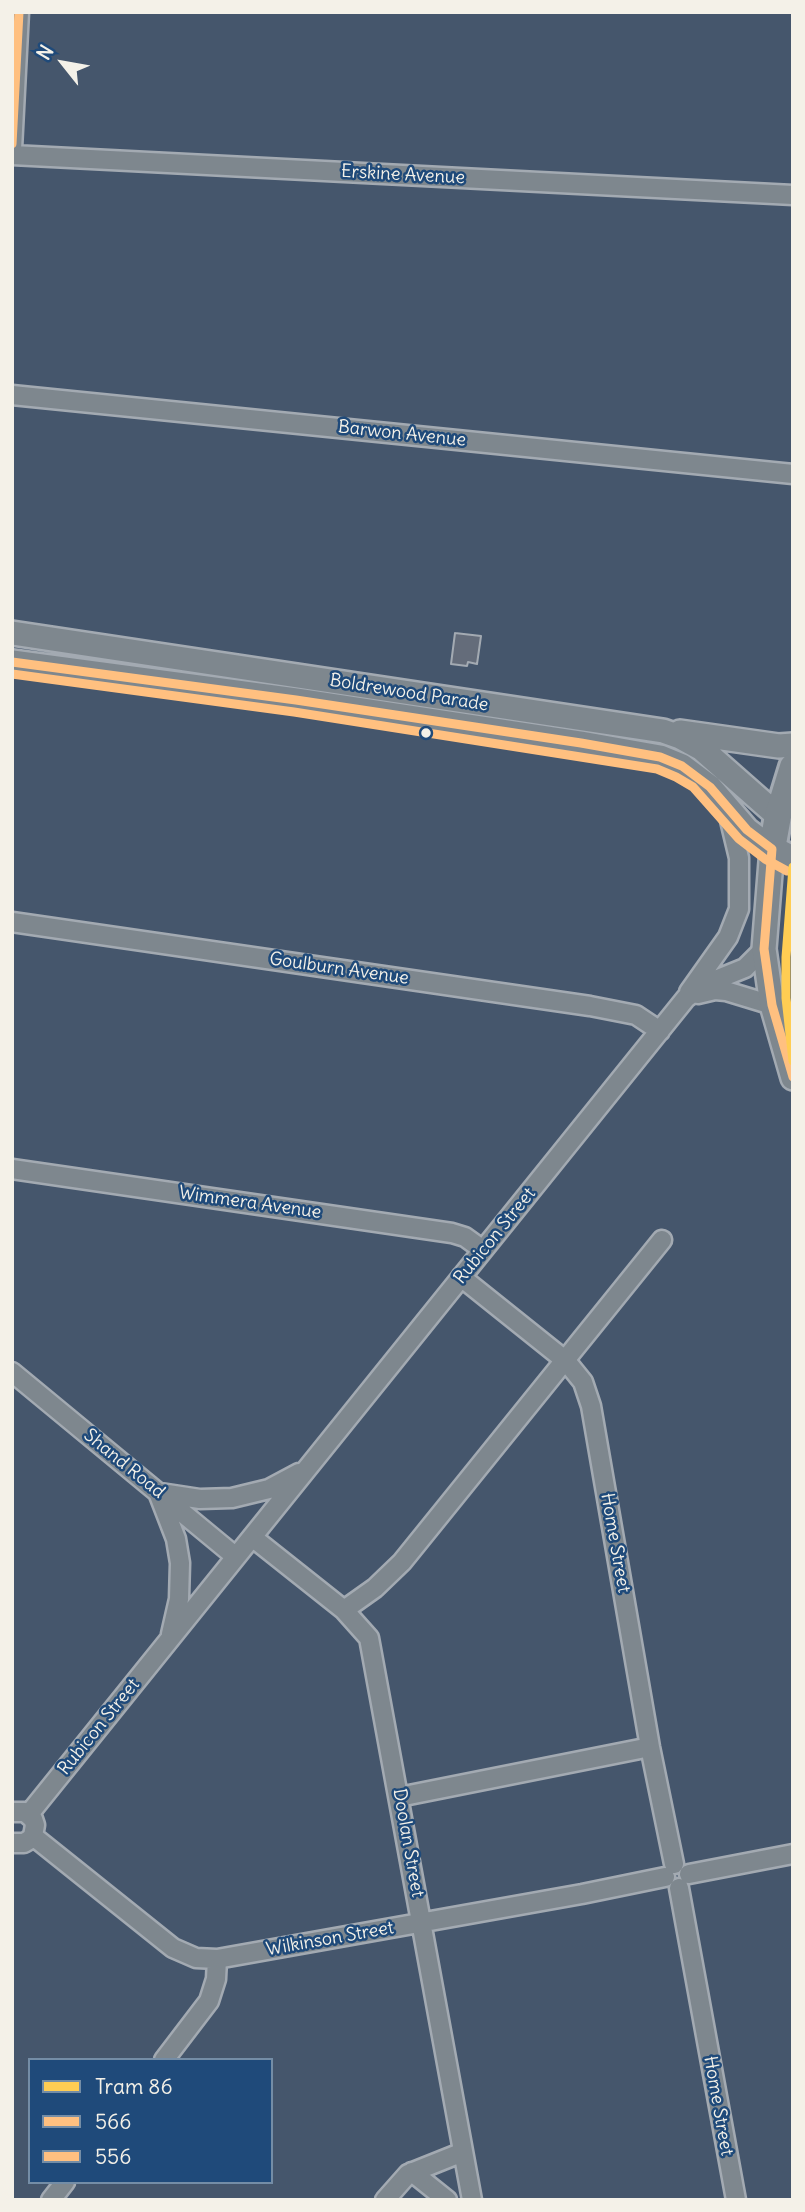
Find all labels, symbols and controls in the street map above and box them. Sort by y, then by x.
north arrow [28,28,98,98]
text: N [31,40,59,64]
street label: Erskine Avenue [341,161,465,189]
street label: Barwon Avenue [337,417,467,451]
street label: Boldrewood Parade [328,670,490,716]
unlabelled marker [419,726,433,740]
street label: Goulburn Avenue [268,949,410,989]
street label: Wimmera Avenue [177,1182,323,1224]
street label: Rubicon Street [450,1183,540,1289]
street label: Shand Road [79,1425,169,1503]
street label: Home Street [596,1491,634,1595]
street label: Rubicon Street [54,1674,144,1780]
street label: Doolan Street [388,1787,428,1899]
street label: Wilkinson Street [265,1917,395,1961]
street label: Home Street [699,2054,737,2158]
legend [28,2058,273,2184]
text: Tram 86 [95,2073,173,2100]
text: 566 [95,2108,131,2135]
text: 556 [95,2143,131,2170]

